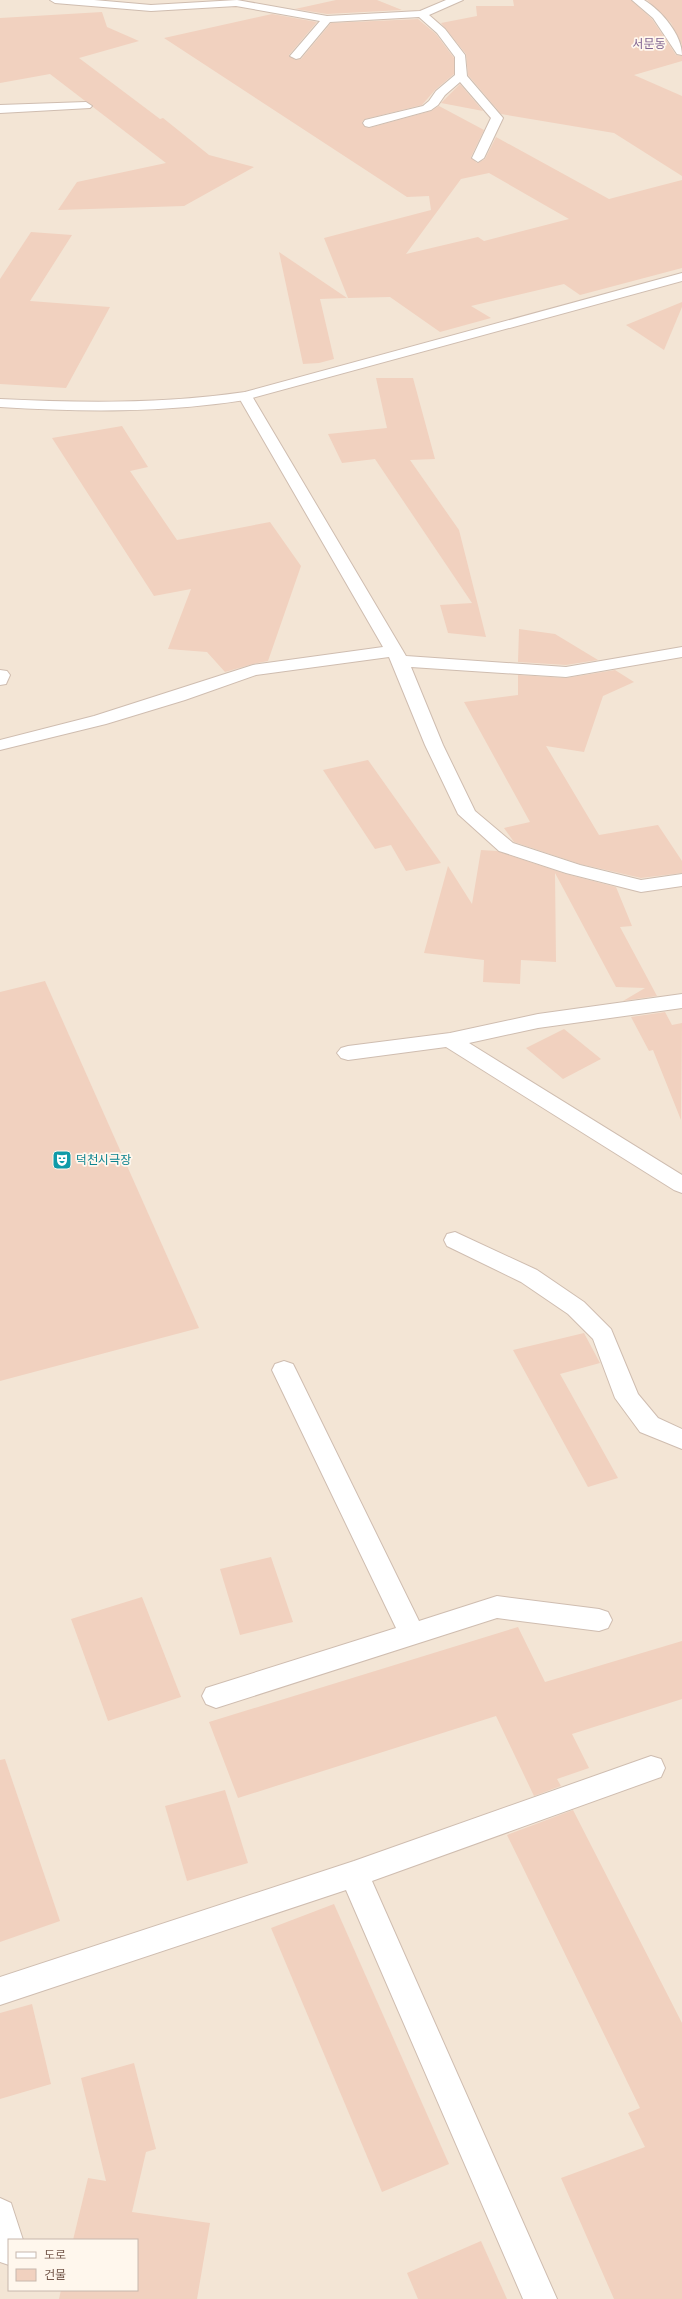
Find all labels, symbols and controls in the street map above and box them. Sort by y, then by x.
district label: 서문동 [632,37,666,51]
theatre icon: 덕천시극장 [51,1149,73,1171]
place label: 덕천시극장 [76,1153,131,1167]
legend [8,2239,138,2291]
text: 도로 [44,2248,66,2262]
text: 건물 [44,2268,66,2282]

